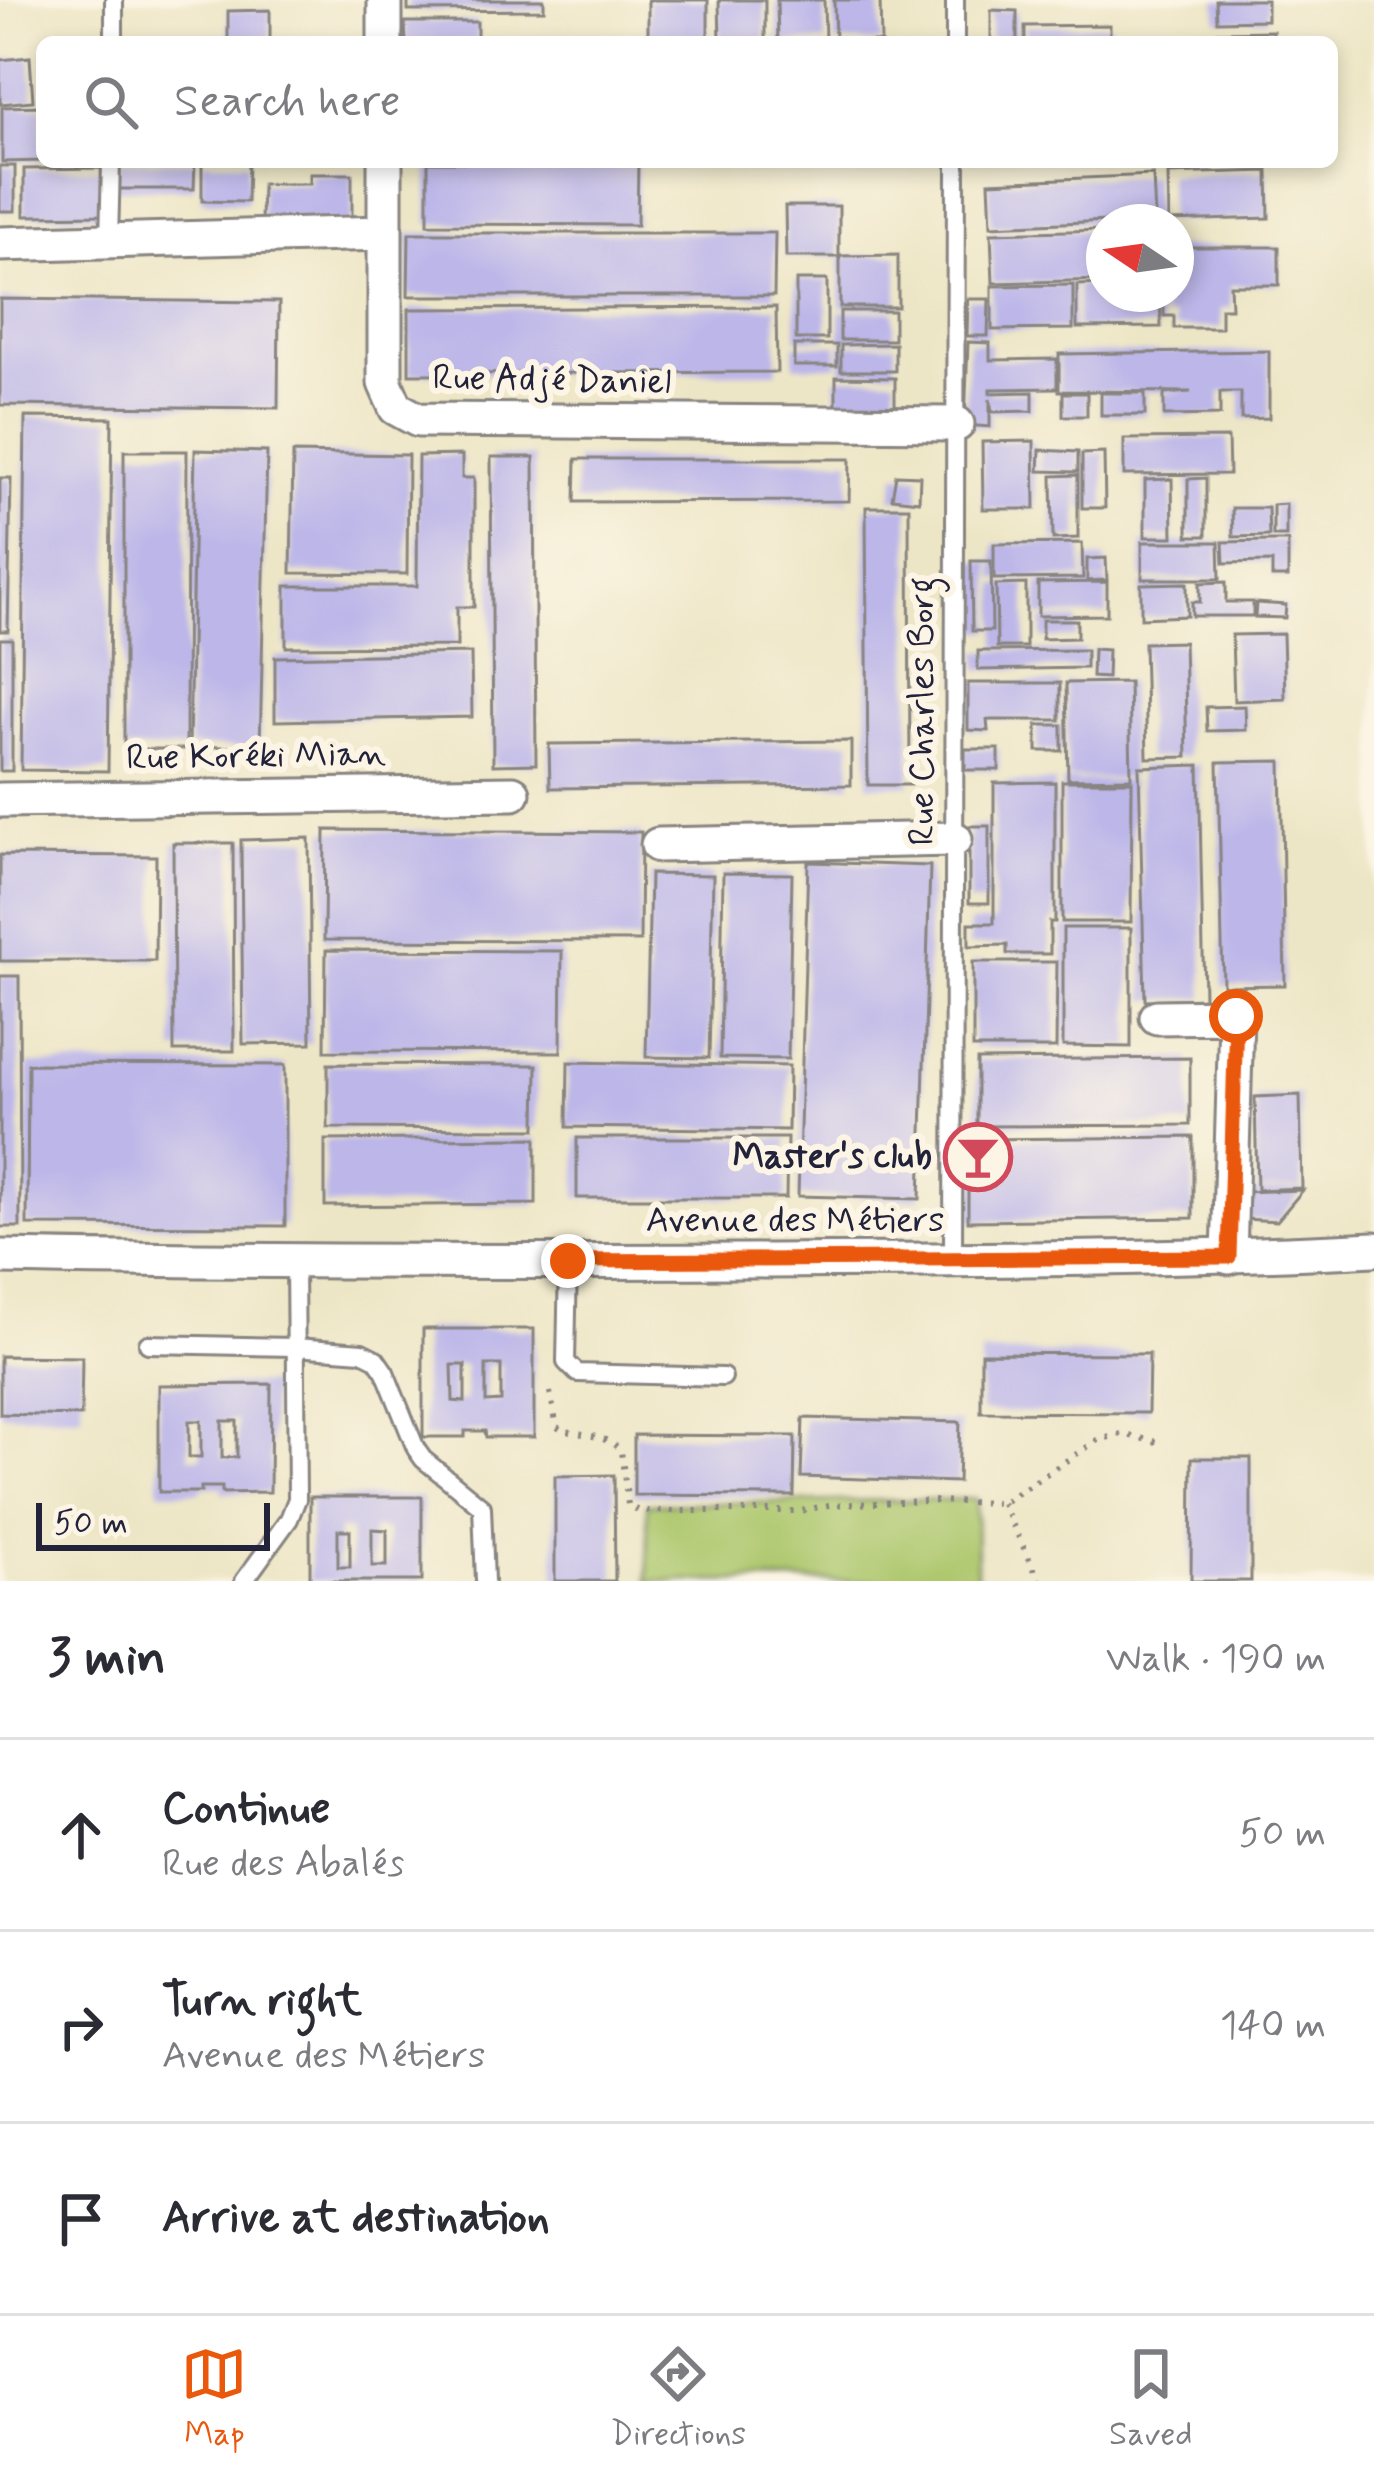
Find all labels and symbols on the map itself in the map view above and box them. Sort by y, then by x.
north arrow [1086,204,1194,312]
street label: Rue Adjé Daniel [432,355,672,407]
street label: Rue Charles Borg [900,577,950,845]
street label: Rue Koréki Mian [126,731,386,783]
route start [1209,989,1263,1043]
bar icon: Master's club [943,1122,1013,1192]
place label: Master's club [732,1134,932,1181]
street label: Avenue des Métiers [646,1198,944,1245]
route end [541,1234,595,1288]
scale bar [36,1497,270,1550]

